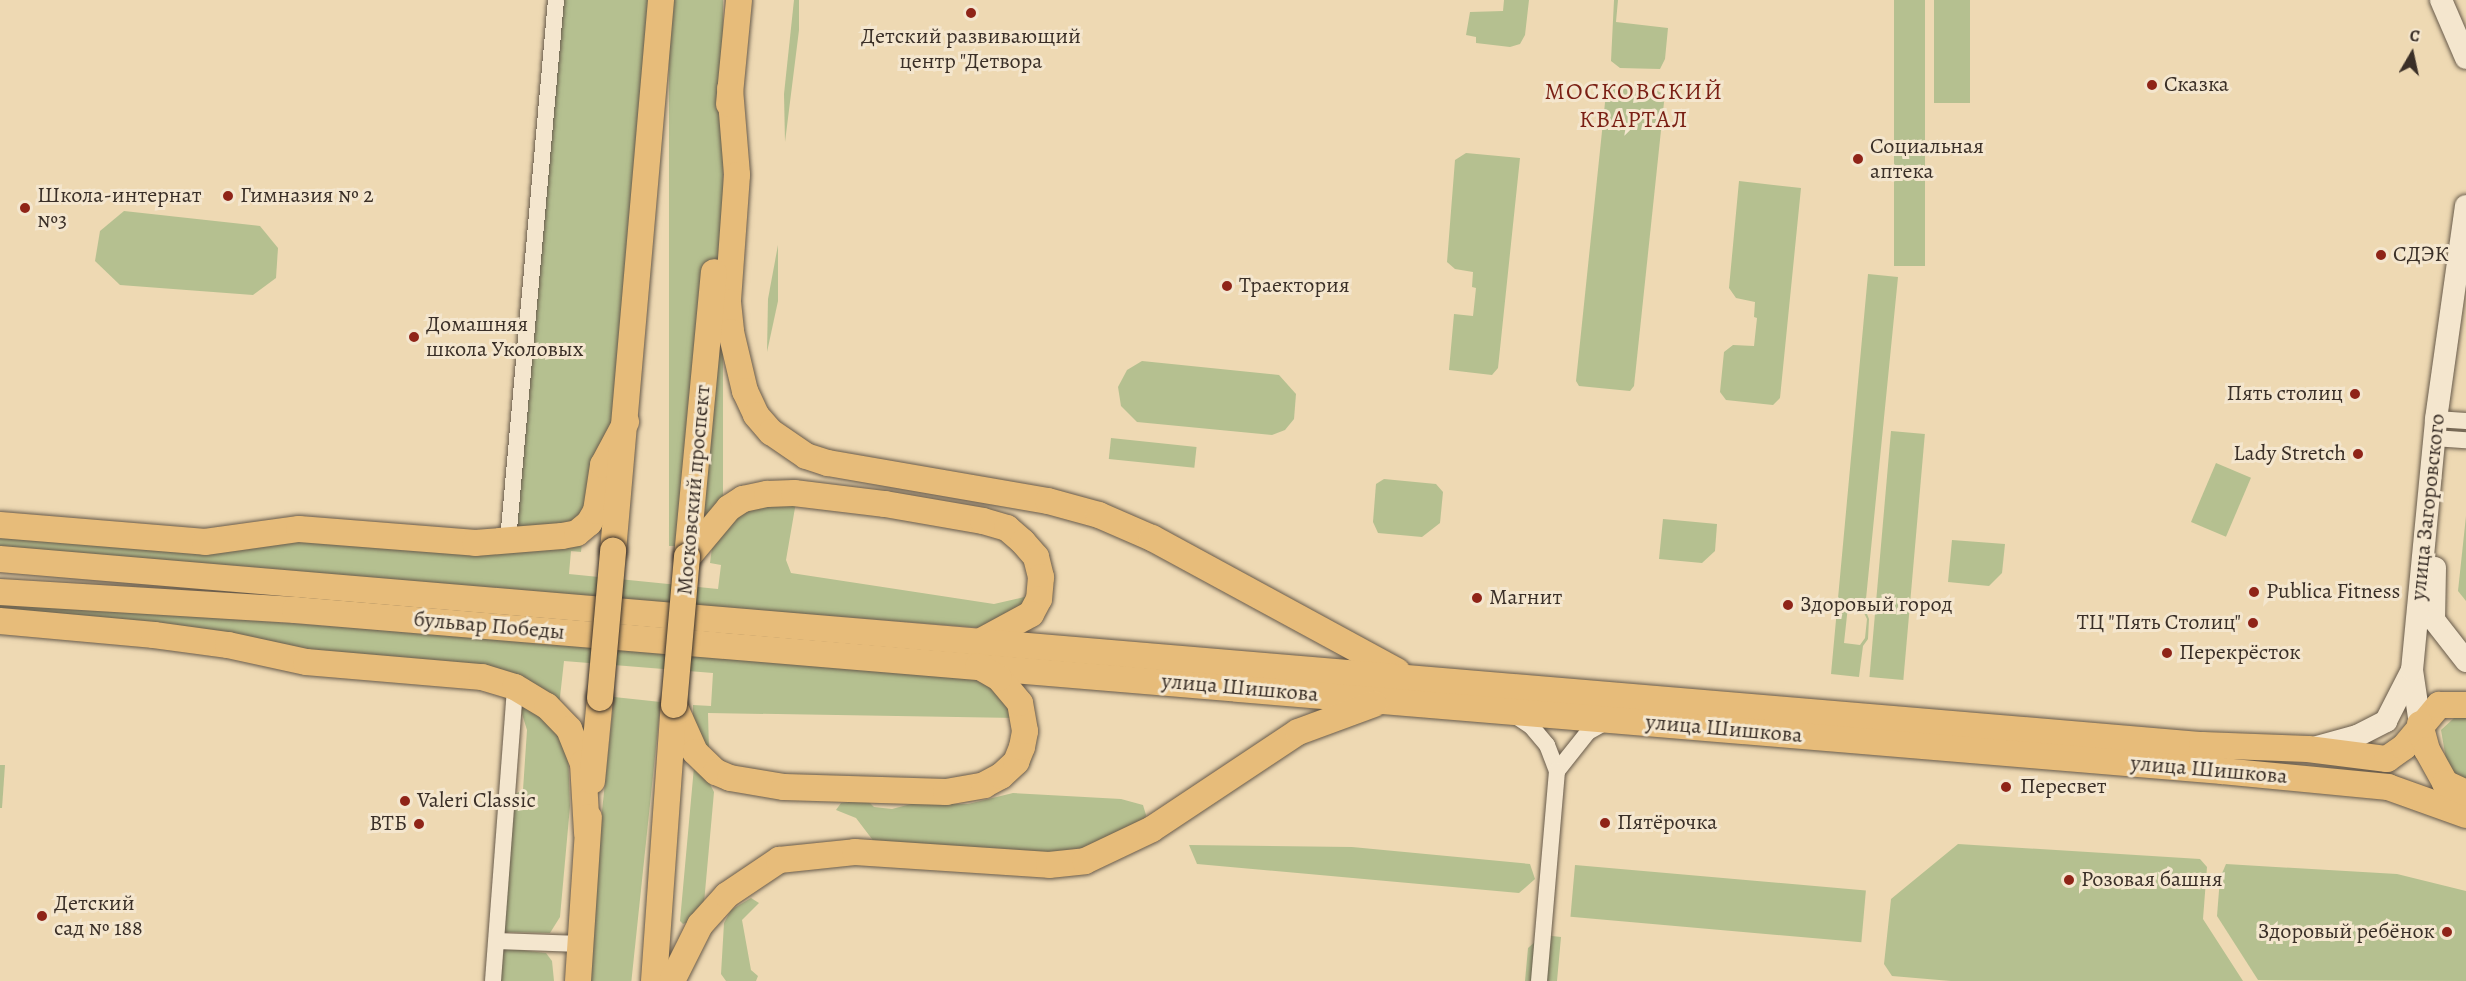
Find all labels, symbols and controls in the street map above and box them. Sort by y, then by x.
marker: Детский развивающий центр "Детвора [964,6,978,20]
place label: Детский развивающий центр "Детвора [861,23,1081,74]
north arrow [2382,24,2442,84]
text: С [2408,25,2421,48]
place label: Сказка [2164,72,2229,98]
district label: МОСКОВСКИЙ КВАРТАЛ [1544,78,1724,134]
marker: Сказка [2145,78,2159,92]
place label: Социальная аптека [1870,133,1984,184]
marker: Социальная аптека [1851,152,1865,166]
place label: Школа-интернат №3 [37,182,202,234]
place label: Гимназия № 2 [240,183,374,209]
marker: Гимназия № 2 [221,189,235,203]
marker: Школа-интернат №3 [18,201,32,215]
place label: СДЭК [2393,242,2448,268]
marker: СДЭК [2374,248,2388,262]
place label: Траектория [1239,273,1350,299]
marker: Траектория [1220,279,1234,293]
place label: Домашняя школа Уколовых [426,311,583,362]
marker: Домашняя школа Уколовых [407,330,421,344]
place label: Пять столиц [2227,381,2343,407]
street label: Московский проспект [672,384,716,596]
marker: Пять столиц [2348,387,2362,401]
street label: улица Загоровского [2405,412,2451,602]
place label: Lady Stretch [2233,441,2346,467]
marker: Lady Stretch [2351,447,2365,461]
place label: Publica Fitness [2266,579,2400,605]
place label: Магнит [1489,585,1562,611]
marker: Publica Fitness [2247,585,2261,599]
marker: Магнит [1470,591,1484,605]
place label: Здоровый город [1800,592,1952,618]
marker: Здоровый город [1781,598,1795,612]
street label: бульвар Победы [412,606,566,646]
place label: ТЦ "Пять Столиц" [2076,610,2241,636]
marker: ТЦ "Пять Столиц" [2246,616,2260,630]
place label: Перекрёсток [2179,640,2301,666]
marker: Перекрёсток [2160,646,2174,660]
street label: улица Шишкова [1160,668,1320,708]
street label: улица Шишкова [1644,709,1804,749]
street label: улица Шишкова [2129,750,2289,790]
place label: Пересвет [2020,774,2107,800]
marker: Пересвет [1997,778,2015,796]
place label: Valeri Classic [417,788,536,814]
marker: Valeri Classic [398,794,412,808]
place label: Пятёрочка [1617,810,1717,836]
place label: ВТБ [369,811,407,837]
marker: Пятёрочка [1598,816,1612,830]
marker: ВТБ [412,817,426,831]
place label: Розовая башня [2081,867,2223,893]
marker: Розовая башня [2062,873,2076,887]
place label: Детский сад № 188 [54,890,143,942]
marker: Детский сад № 188 [35,909,49,923]
place label: Здоровый ребёнок [2258,919,2435,945]
marker: Здоровый ребёнок [2440,925,2454,939]

